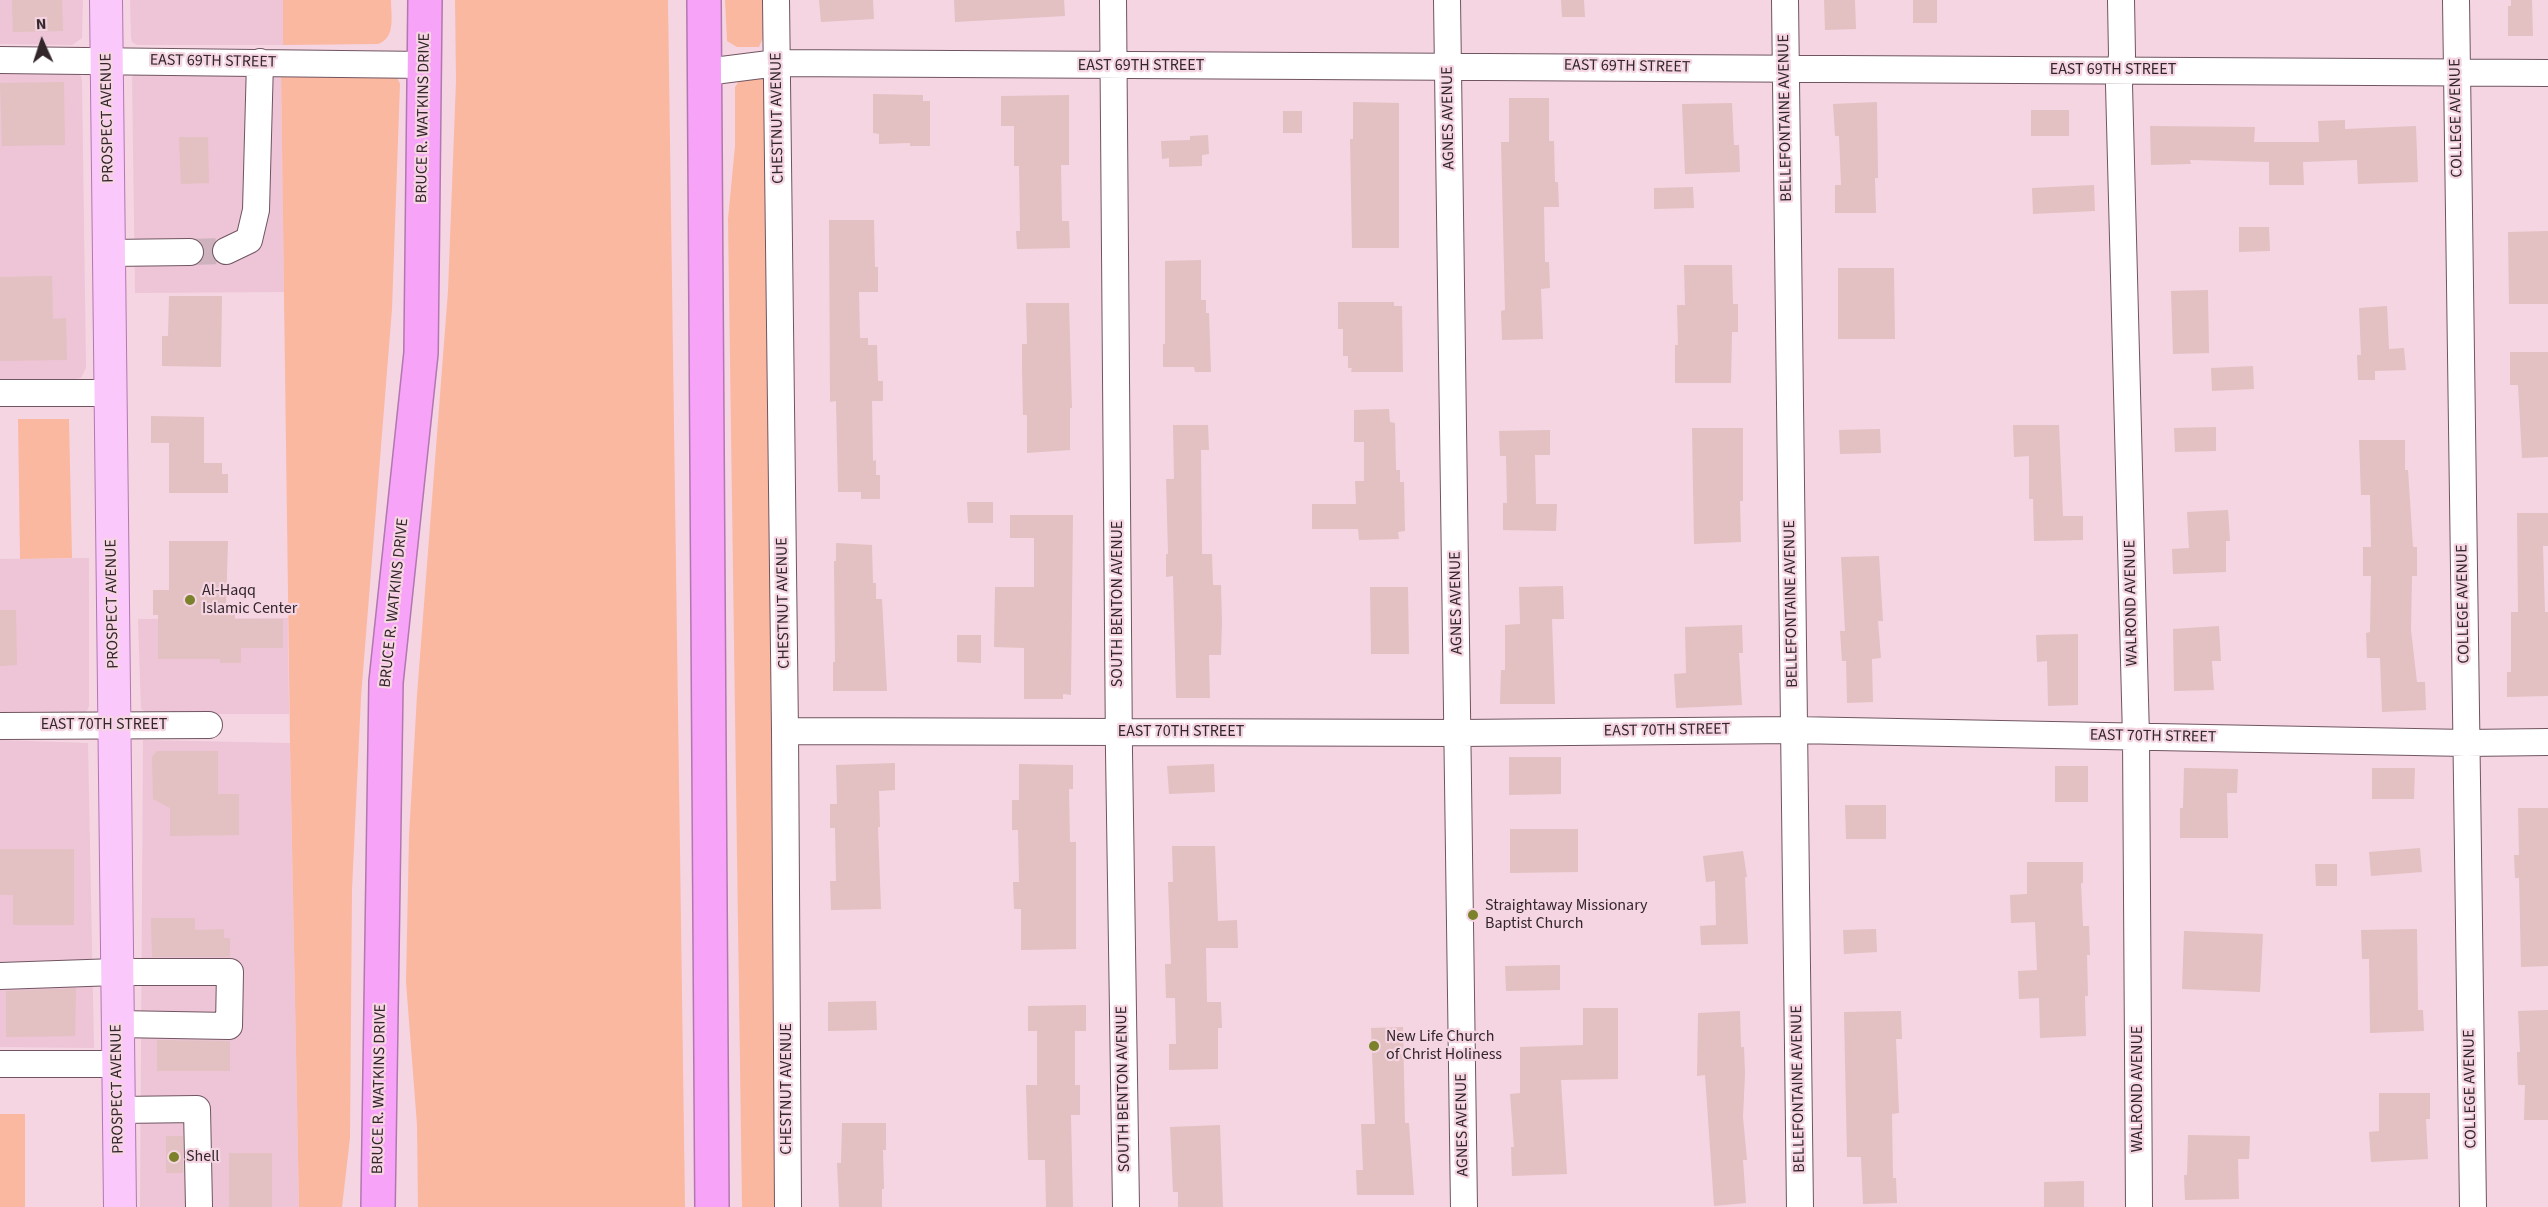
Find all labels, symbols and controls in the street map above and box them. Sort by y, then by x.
north arrow [12,12,72,72]
text: N [35,13,47,35]
street label: BRUCE R. WATKINS DRIVE [413,33,435,203]
street label: BELLEFONTAINE AVENUE [1775,34,1797,202]
street label: EAST 69TH STREET [150,51,276,73]
street label: CHESTNUT AVENUE [767,52,789,184]
street label: PROSPECT AVENUE [97,53,119,183]
street label: EAST 69TH STREET [1078,56,1204,76]
street label: EAST 69TH STREET [1564,56,1690,78]
street label: COLLEGE AVENUE [2446,58,2468,178]
street label: EAST 69TH STREET [2050,60,2176,80]
street label: AGNES AVENUE [1439,66,1459,170]
street label: BRUCE R. WATKINS DRIVE [377,517,413,689]
street label: BELLEFONTAINE AVENUE [1781,520,1803,688]
street label: SOUTH BENTON AVENUE [1108,521,1128,687]
street label: CHESTNUT AVENUE [773,537,795,669]
street label: PROSPECT AVENUE [102,539,124,669]
street label: WALROND AVENUE [2121,540,2143,666]
street label: COLLEGE AVENUE [2453,544,2475,664]
street label: AGNES AVENUE [1447,551,1467,655]
place label: Al-Haqq Islamic Center [202,581,297,619]
marker: Al-Haqq Islamic Center [183,593,197,607]
street label: EAST 70TH STREET [41,715,167,735]
street label: EAST 70TH STREET [1604,720,1730,742]
street label: EAST 70TH STREET [1118,722,1244,742]
street label: EAST 70TH STREET [2090,726,2216,748]
place label: Straightaway Missionary Baptist Church [1485,896,1648,934]
marker: Straightaway Missionary Baptist Church [1466,908,1480,922]
street label: BRUCE R. WATKINS DRIVE [369,1004,391,1174]
street label: BELLEFONTAINE AVENUE [1788,1005,1810,1173]
street label: SOUTH BENTON AVENUE [1113,1006,1135,1172]
street label: CHESTNUT AVENUE [777,1023,797,1155]
street label: PROSPECT AVENUE [107,1024,129,1154]
street label: WALROND AVENUE [2128,1026,2148,1152]
place label: New Life Church of Christ Holiness [1386,1027,1502,1065]
street label: COLLEGE AVENUE [2460,1029,2482,1149]
marker: New Life Church of Christ Holiness [1367,1039,1381,1053]
street label: AGNES AVENUE [1453,1073,1473,1177]
place label: Shell [186,1147,219,1167]
marker: Shell [167,1150,181,1164]

